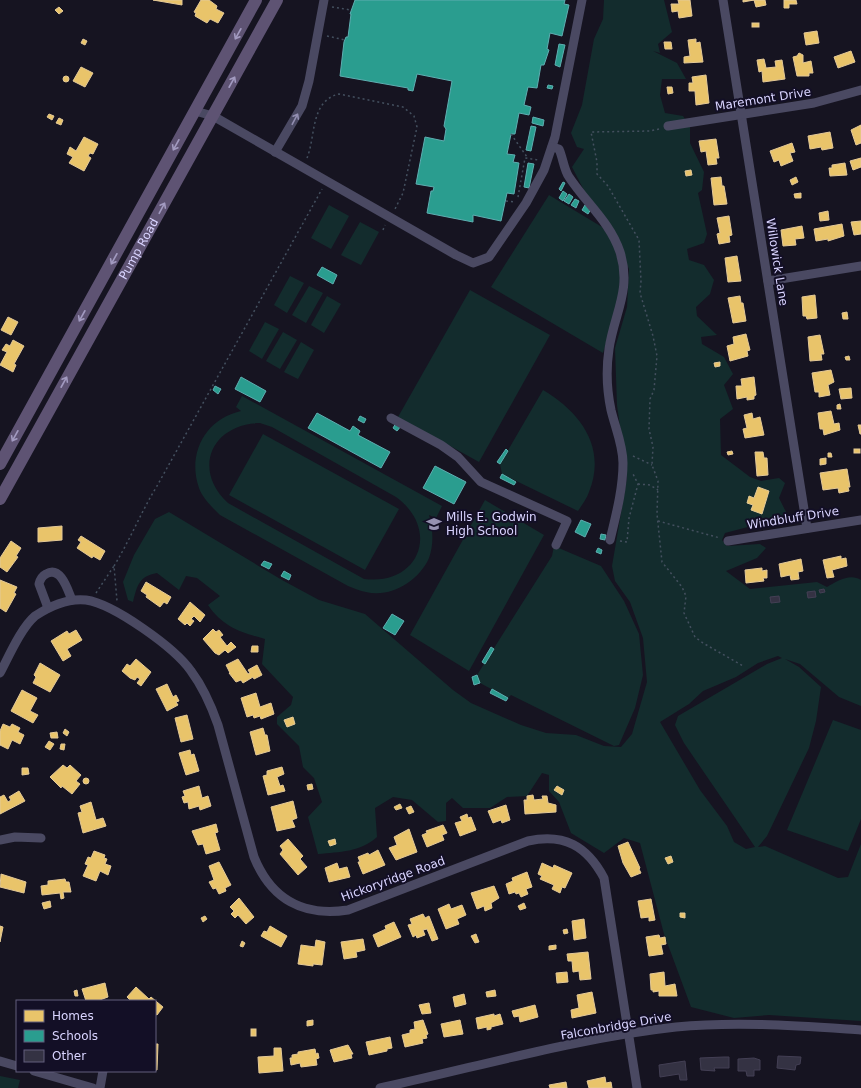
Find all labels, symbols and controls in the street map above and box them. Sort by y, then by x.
one-way arrow [233,28,241,40]
one-way arrow [228,76,236,88]
street label: Maremont Drive [714,85,812,113]
one-way arrow [292,113,299,125]
one-way arrow [172,139,180,151]
one-way arrow [158,202,166,214]
street label: Pump Road [116,216,161,282]
street label: Willowick Lane [763,217,791,307]
one-way arrow [109,252,117,264]
one-way arrow [77,310,85,322]
one-way arrow [61,377,68,389]
one-way arrow [11,430,19,442]
street label: Windbluff Drive [746,504,840,532]
place label: Mills E. Godwin High School [446,510,537,538]
school or university icon: Mills E. Godwin High School [425,515,443,533]
street label: Hickoryridge Road [339,854,447,904]
legend [16,1000,156,1072]
text: Homes [52,1009,94,1023]
street label: Falconbridge Drive [559,1009,673,1043]
text: Schools [52,1029,98,1043]
text: Other [52,1049,86,1063]

